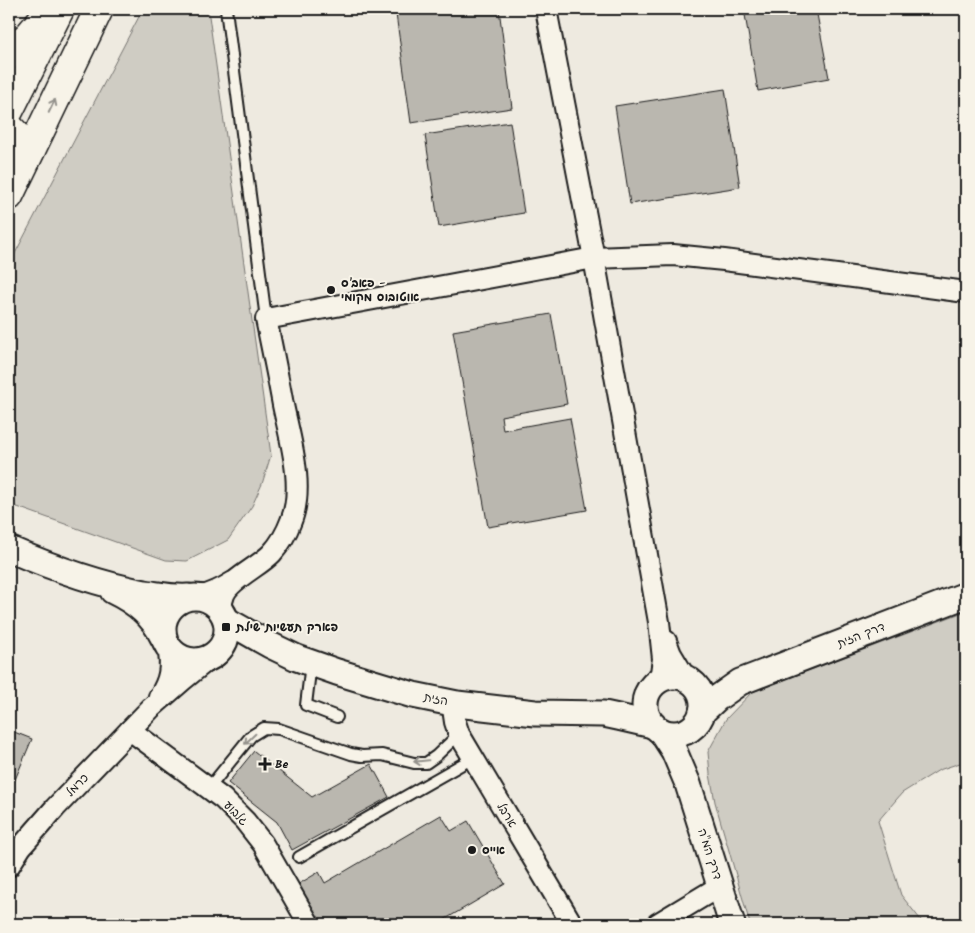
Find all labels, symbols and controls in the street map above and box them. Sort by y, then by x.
one-way arrow [48,99,57,114]
place label: פאב'ס - אוטובוס מקומי [341,274,419,307]
marker: פאב'ס - אוטובוס מקומי [325,284,337,296]
place label: פארק תעשיות שילת [235,618,339,637]
street label: דרך הזית [834,618,888,654]
marker: פארק תעשיות שילת [220,621,232,633]
street label: הזית [421,688,450,711]
one-way arrow [244,733,256,745]
place label: Be [275,755,288,774]
one-way arrow [413,757,429,766]
marker: Be [259,758,271,770]
street label: כרמל [61,769,93,801]
street label: גלבוע [219,796,252,830]
street label: ארבל [492,799,522,832]
street label: דרך המ"ה [692,826,727,882]
place label: אייס [482,841,505,860]
marker: אייס [466,844,478,856]

